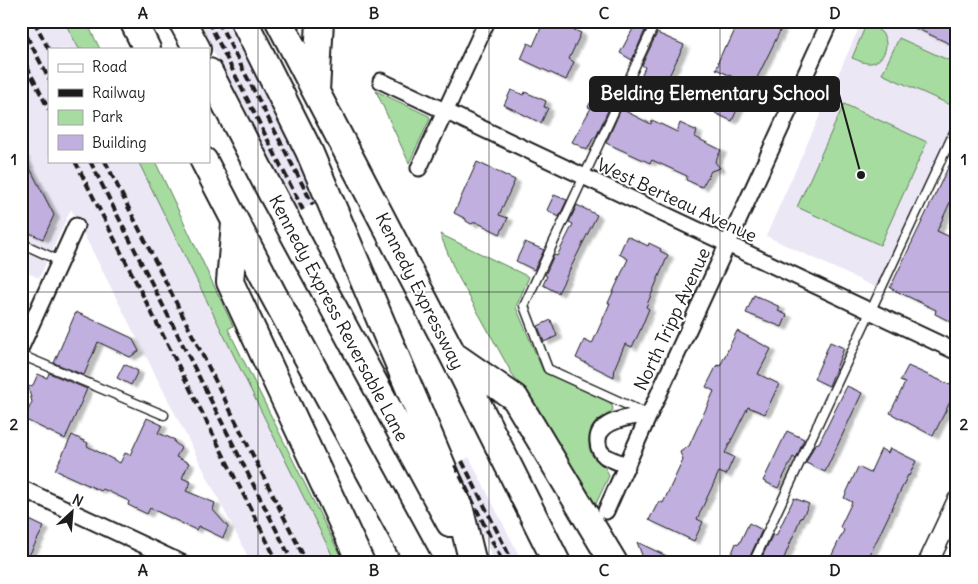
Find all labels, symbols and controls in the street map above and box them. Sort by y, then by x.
text: A [138,3,148,23]
text: B [369,3,380,23]
text: C [599,3,610,23]
text: D [829,3,841,23]
legend [48,48,210,162]
text: Road [92,57,127,76]
callout: Belding Elementary School [590,77,839,111]
text: Belding Elementary School [600,81,830,105]
text: Railway [92,83,146,102]
text: Park [92,107,123,126]
text: Building [92,133,147,152]
text: 1 [11,149,17,169]
text: 1 [961,149,967,169]
street label: West Berteau Avenue [593,153,761,247]
street label: Kennedy Express Reversable Lane [264,191,414,445]
street label: Kennedy Expressway [370,209,470,373]
street label: North Tripp Avenue [629,244,715,394]
text: 2 [10,414,19,434]
text: 2 [960,414,969,434]
north arrow [48,486,98,536]
text: N [69,490,86,511]
text: A [138,560,148,580]
text: B [369,560,380,580]
text: C [599,560,610,580]
text: D [829,560,841,580]

